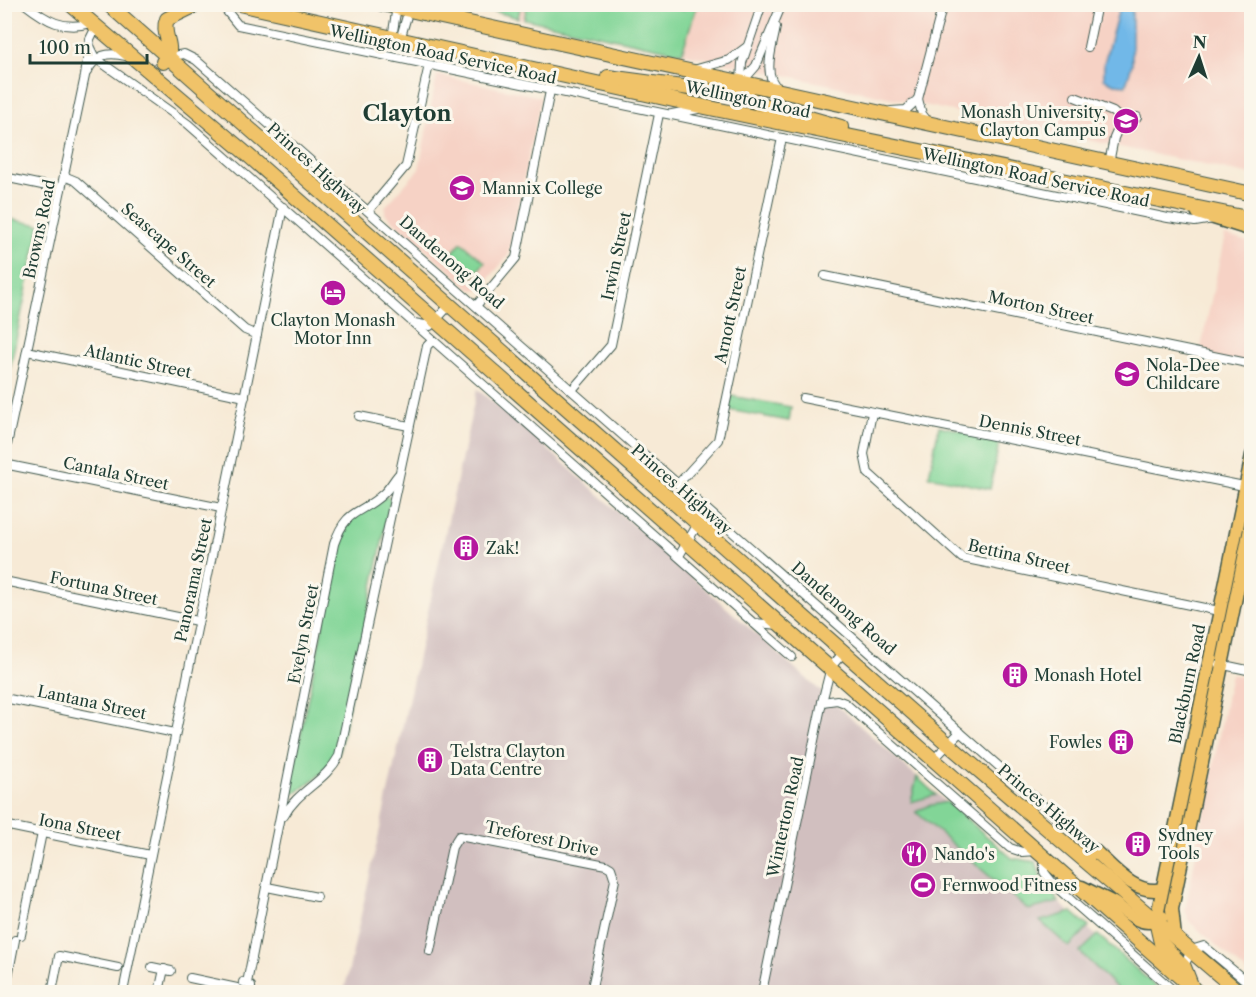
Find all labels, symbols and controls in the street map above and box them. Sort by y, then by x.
street label: Wellington Road Service Road [327,20,559,88]
scale bar [30,27,147,65]
north arrow [1169,27,1229,87]
text: N [1192,32,1207,52]
text: 100 m [39,37,91,59]
street label: Wellington Road [683,76,813,122]
district label: Clayton [362,100,452,127]
place label: Monash University, Clayton Campus [960,102,1106,140]
school or university icon: Monash University, Clayton Campus [1111,106,1141,136]
street label: Princes Highway [263,118,372,219]
street label: Wellington Road Service Road [920,143,1152,211]
school or university icon: Mannix College [447,173,477,203]
street label: Browns Road [19,177,59,281]
place label: Mannix College [482,178,603,198]
street label: Seascape Street [117,198,221,292]
street label: Irwin Street [597,209,635,302]
street label: Dandenong Road [396,211,509,313]
street label: Arnott Street [710,264,750,367]
hotel icon: Clayton Monash Motor Inn [318,278,348,308]
street label: Morton Street [986,286,1096,328]
place label: Clayton Monash Motor Inn [271,310,395,348]
street label: Atlantic Street [82,340,194,382]
place label: Nola-Dee Childcare [1146,355,1220,393]
school or university icon: Nola-Dee Childcare [1112,359,1142,389]
street label: Dennis Street [977,410,1083,450]
street label: Princes Highway [627,440,737,539]
street label: Cantala Street [61,452,171,494]
street label: Panorama Street [170,516,216,644]
building icon: Zak! [451,533,481,563]
street label: Bettina Street [966,535,1072,578]
place label: Zak! [486,538,519,558]
street label: Dandenong Road [788,557,901,659]
street label: Fortuna Street [48,567,160,609]
street label: Evelyn Street [284,582,323,686]
street label: Blackburn Road [1165,622,1210,746]
building icon: Monash Hotel [1000,660,1030,690]
place label: Monash Hotel [1034,665,1142,685]
street label: Lantana Street [36,681,149,723]
building icon: Fowles [1106,727,1136,757]
place label: Fowles [1049,732,1102,752]
place label: Telstra Clayton Data Centre [450,741,565,779]
building icon: Telstra Clayton Data Centre [415,745,445,775]
street label: Winterton Road [762,754,808,880]
street label: Princes Highway [994,759,1105,857]
street label: Iona Street [37,809,123,845]
street label: Treforest Drive [483,816,601,860]
place label: Sydney Tools [1158,825,1214,863]
building icon: Sydney Tools [1123,829,1153,859]
restaurant icon: Nando's [899,839,929,869]
place label: Nando's [934,844,995,864]
sports icon: Fernwood Fitness [908,870,938,900]
place label: Fernwood Fitness [942,875,1077,895]

